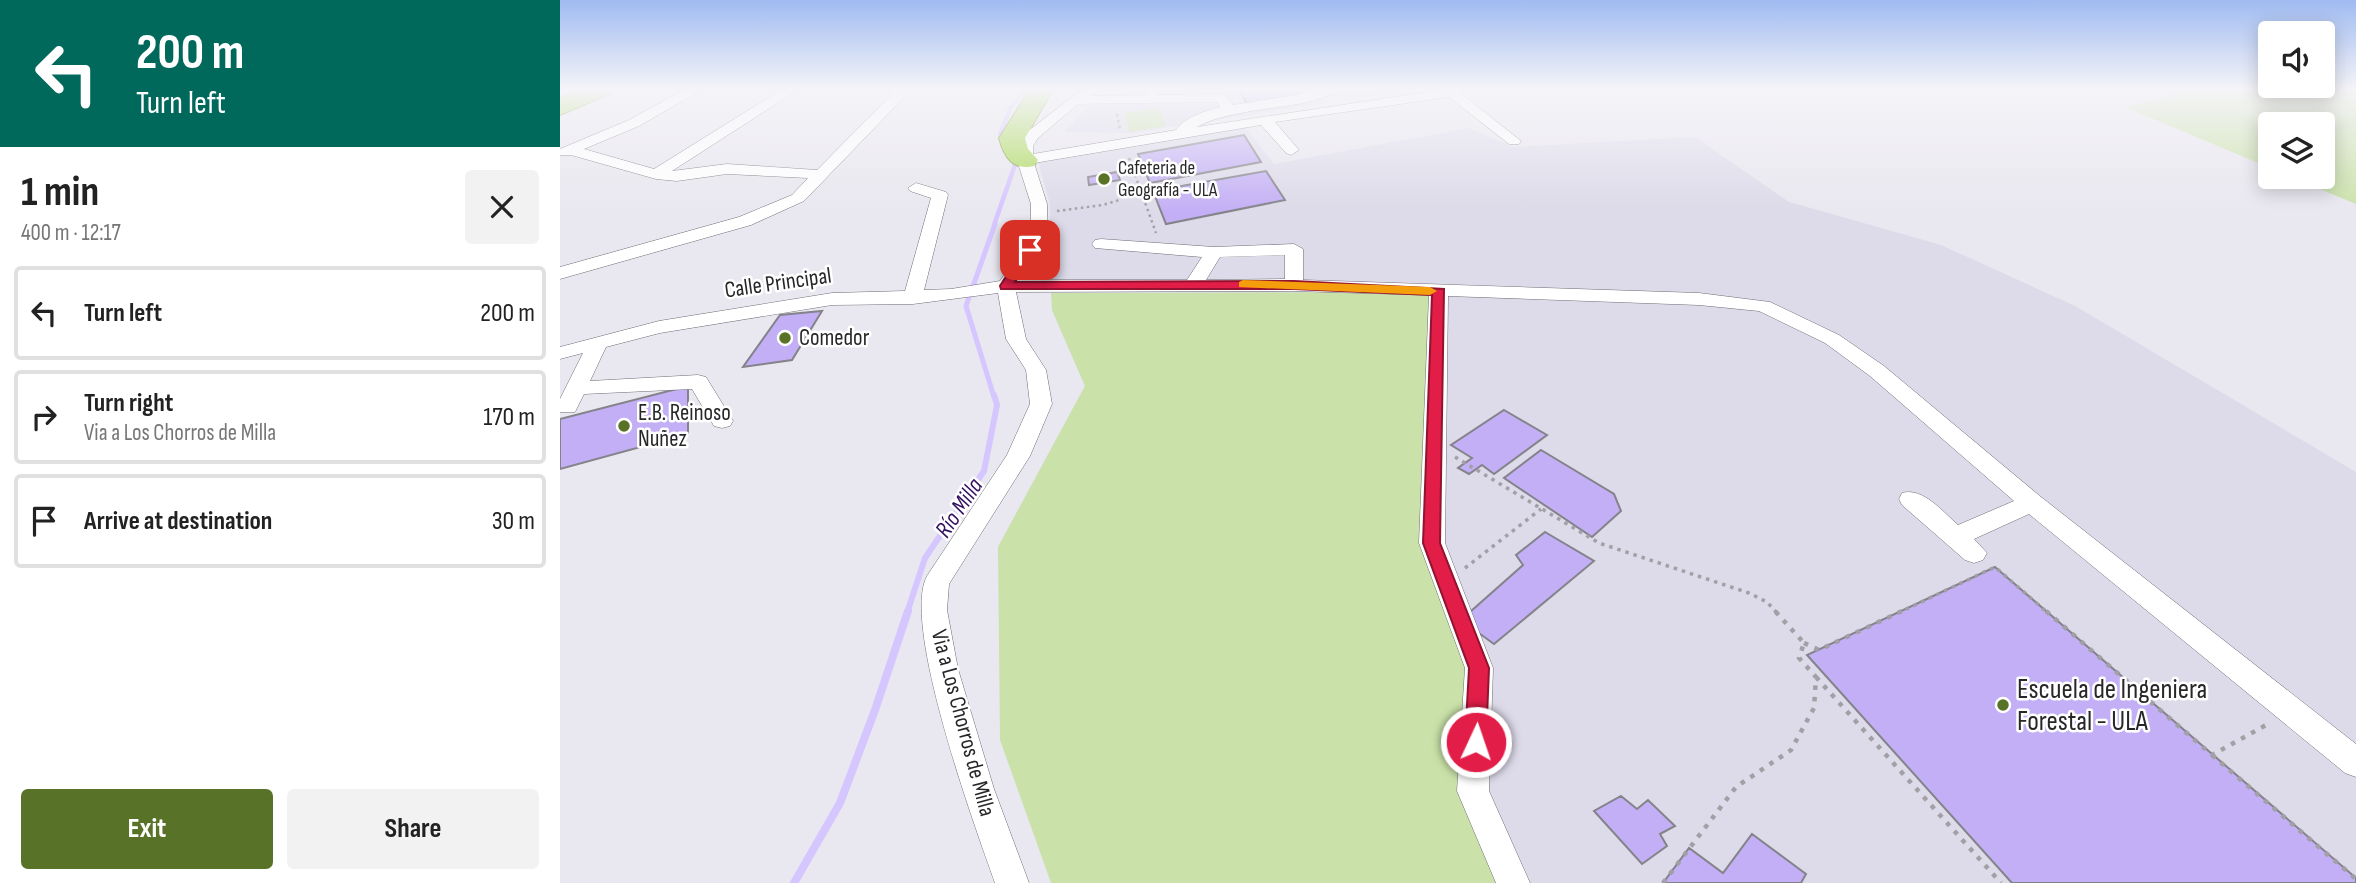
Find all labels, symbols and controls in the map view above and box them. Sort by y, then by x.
map controls [2258,21,2335,189]
button: sound [2258,21,2335,98]
text: 200 m [136,24,244,83]
icon: left [21,28,112,119]
text: Turn left [136,84,226,123]
button: layers [2258,112,2335,189]
place label: Cafeteria de Geografía - ULA [1118,157,1218,202]
text: 1 min [21,167,99,218]
button: close [465,170,539,244]
marker: Cafeteria de Geografía - ULA [1096,171,1112,187]
text: 400 m · 12:17 [21,219,121,247]
pin [1000,220,1060,280]
icon: arrive [1011,231,1049,269]
street label: Calle Principal [723,262,833,304]
icon: left [25,294,63,332]
text: Turn left [84,298,162,329]
text: 200 m [480,298,535,329]
place label: Comedor [799,324,870,352]
marker: Comedor [777,330,793,346]
text: Turn right [84,388,173,419]
icon: right [25,398,63,436]
place label: E.B. Reinoso Nuñez [638,399,731,453]
text: 170 m [483,402,535,433]
marker: E.B. Reinoso Nuñez [616,418,632,434]
text: Via a Los Chorros de Milla [84,419,276,447]
water label: Río Milla [929,472,990,543]
icon: arrive [25,502,63,540]
text: Arrive at destination [84,506,272,537]
text: 30 m [492,506,535,537]
street label: Via a Los Chorros de Milla [925,627,1001,819]
place label: Escuela de Ingeniera Forestal - ULA [2017,673,2207,738]
marker: Escuela de Ingeniera Forestal - ULA [1995,697,2011,713]
position arrow [1439,705,1513,779]
button: Exit [21,789,273,869]
button: Share [287,789,539,869]

